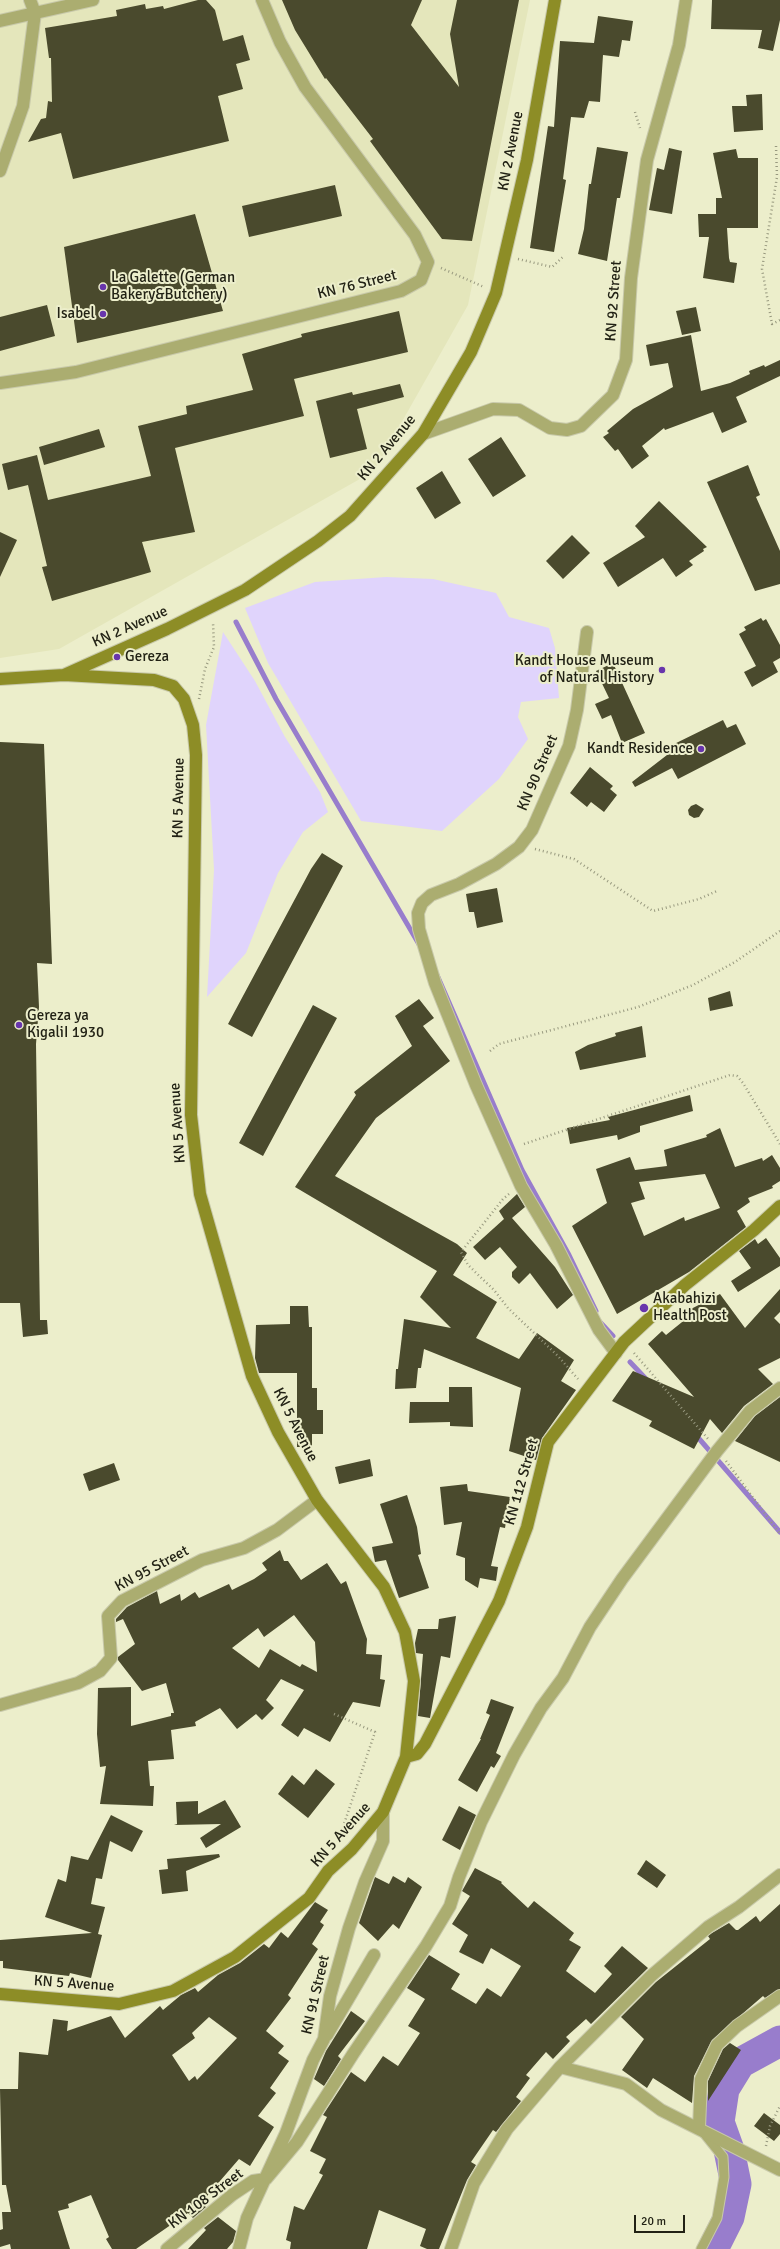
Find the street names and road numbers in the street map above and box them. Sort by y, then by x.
street label: KN 2 Avenue [494,110,528,192]
street label: KN 92 Street [602,260,626,342]
street label: KN 76 Street [316,266,398,304]
street label: KN 2 Avenue [354,411,420,485]
street label: KN 2 Avenue [89,602,171,652]
street label: KN 90 Street [514,732,562,814]
street label: KN 5 Avenue [169,757,189,839]
street label: KN 5 Avenue [166,1082,190,1164]
street label: KN 5 Avenue [269,1385,321,1465]
street label: KN 112 Street [501,1437,543,1527]
street label: KN 95 Street [112,1542,192,1596]
street label: KN 5 Avenue [307,1799,375,1871]
street label: KN 91 Street [298,1954,334,2036]
street label: KN 5 Avenue [33,1972,115,1996]
street label: KN 108 Street [165,2165,247,2233]

